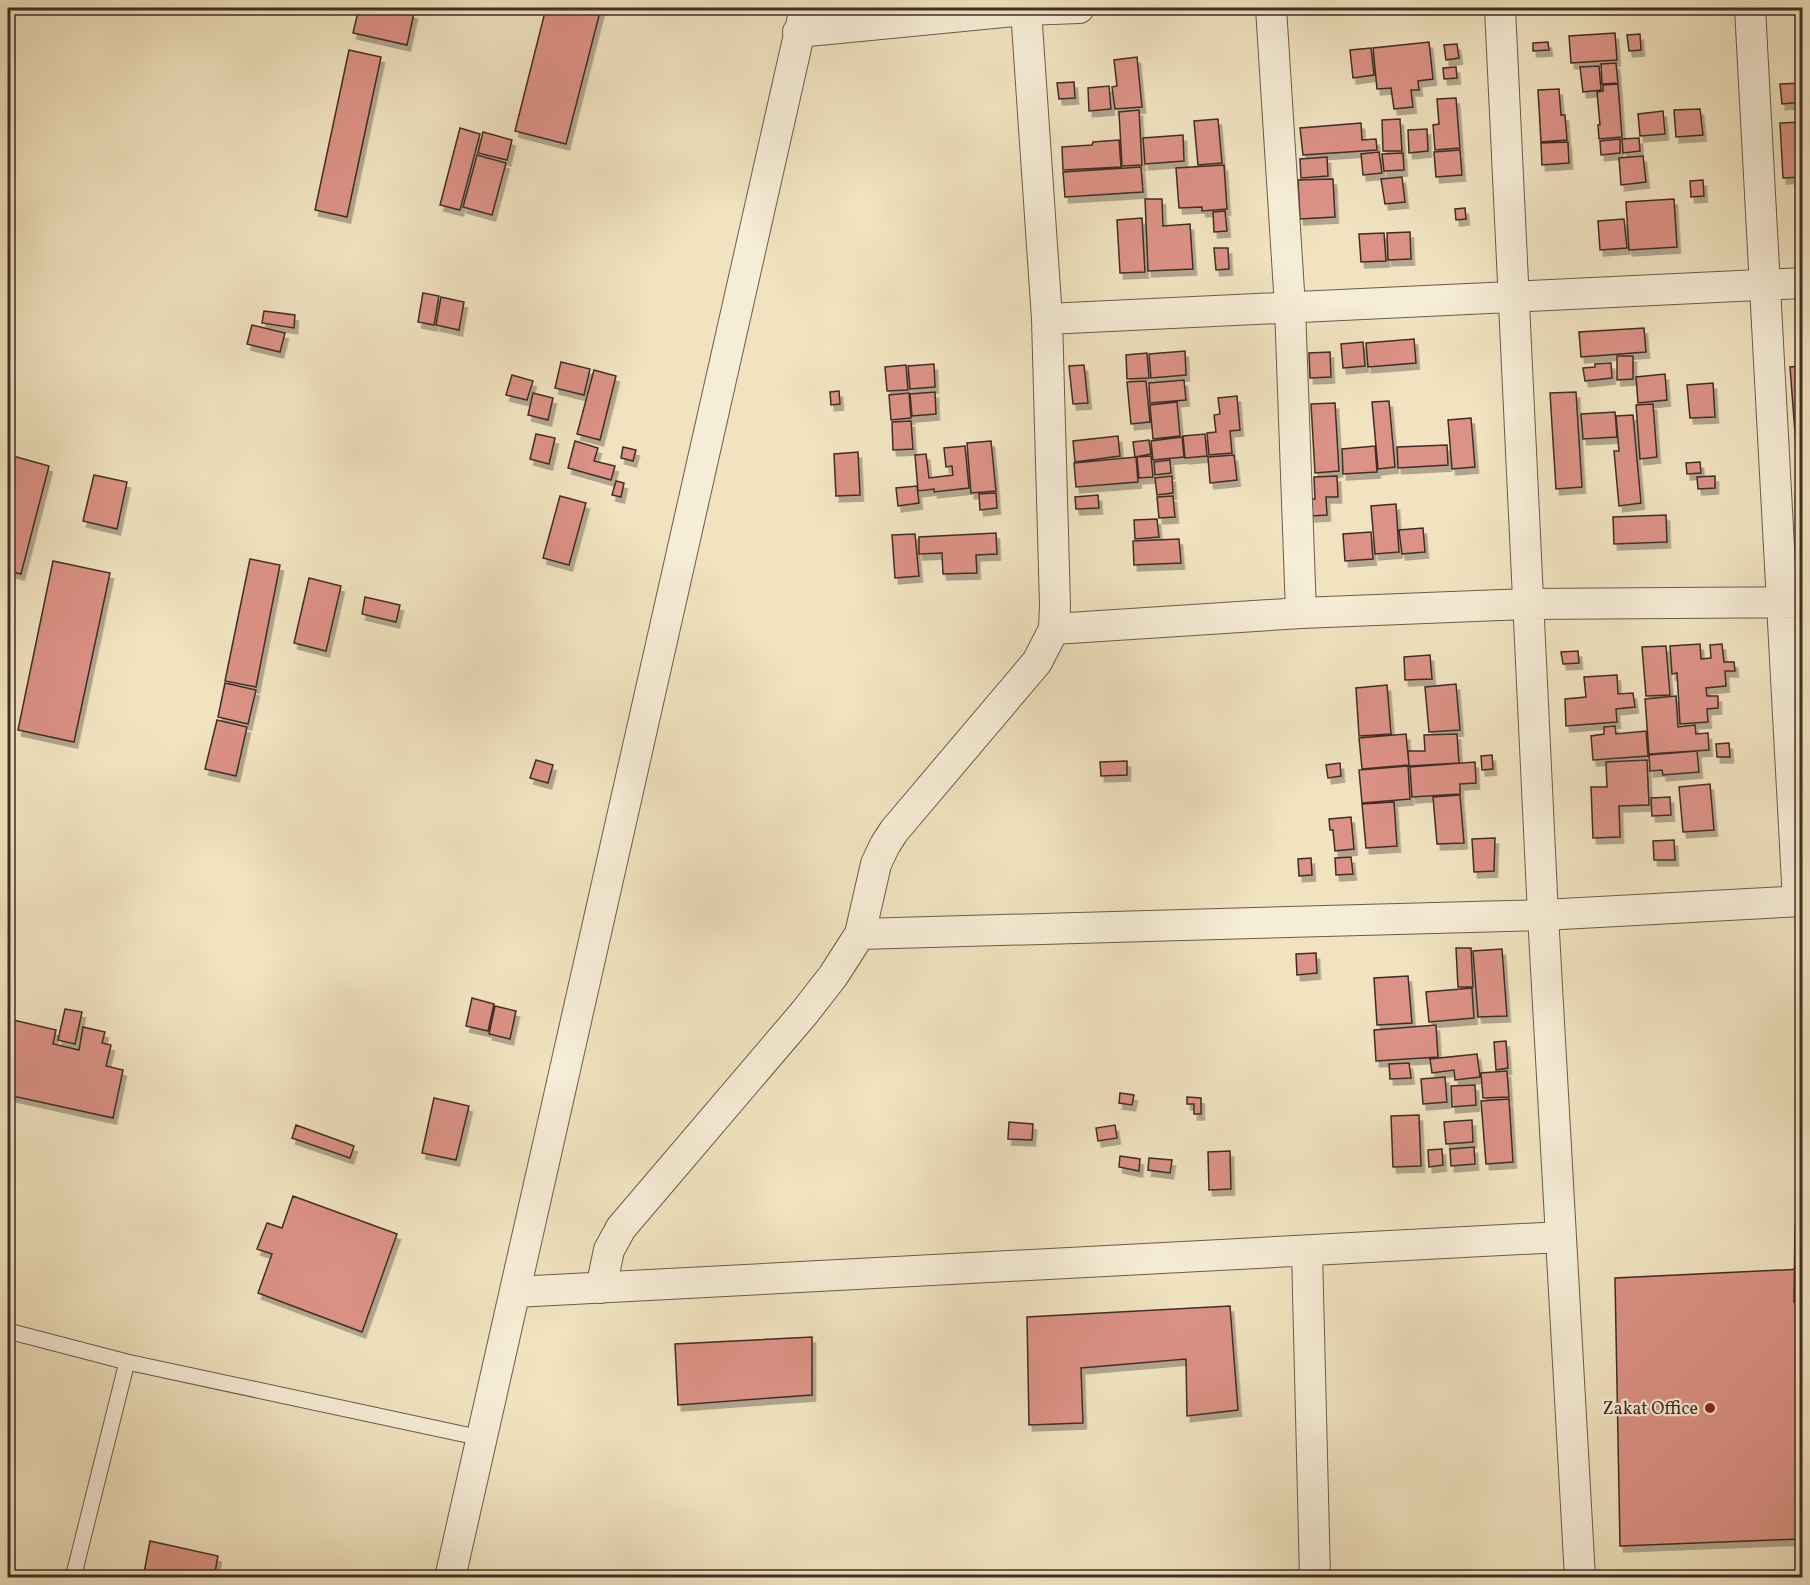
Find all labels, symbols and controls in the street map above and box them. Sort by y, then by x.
place label: Zakat Office [1602,1397,1698,1422]
marker: Zakat Office [1703,1401,1717,1415]

